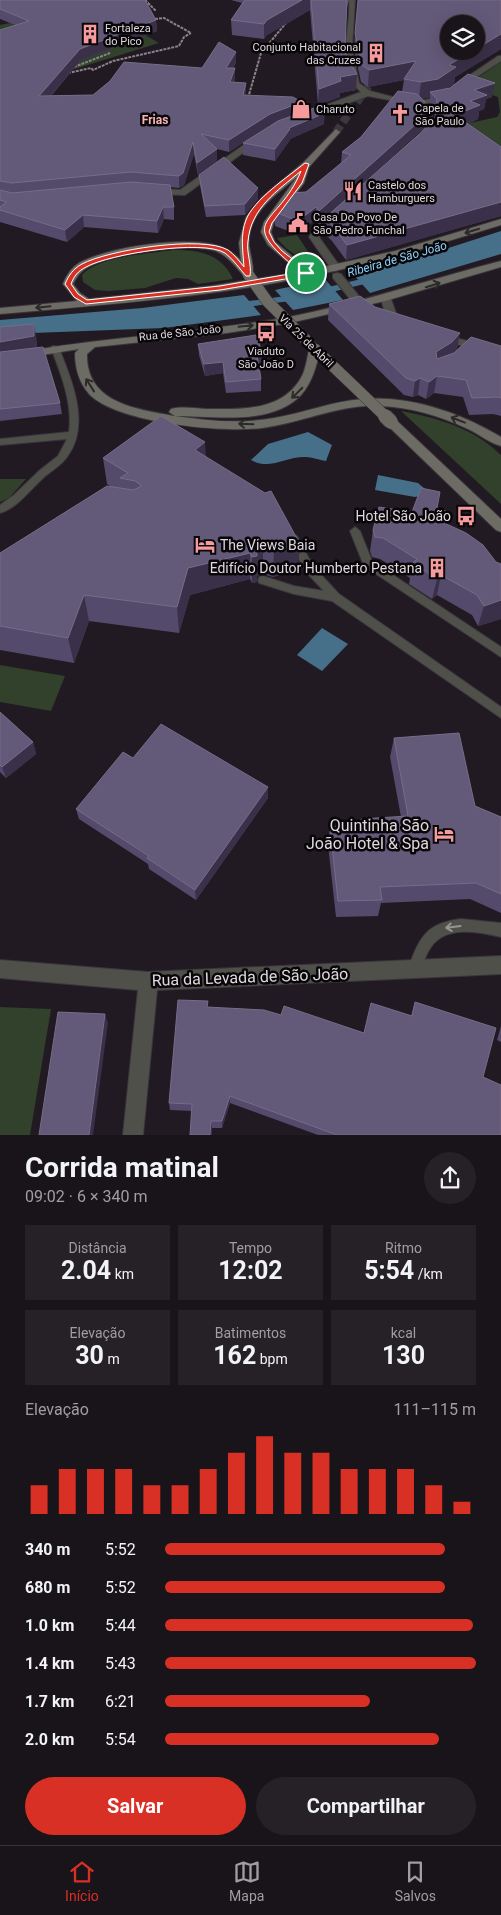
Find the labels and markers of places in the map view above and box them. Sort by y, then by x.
place label: Fortaleza do Pico [105,22,151,48]
building icon: Fortaleza do Pico [79,23,101,45]
place label: Conjunto Habitacional das Cruzes [253,41,361,67]
building icon: Conjunto Habitacional das Cruzes [365,42,387,64]
shop icon: Charuto [290,98,312,120]
place label: Capela de São Paulo [415,102,464,128]
place label: Charuto [316,103,355,116]
church icon: Capela de São Paulo [389,103,411,125]
place label: Castelo dos Hamburguers [368,179,435,205]
restaurant icon: Castelo dos Hamburguers [342,180,364,202]
place label: Casa Do Povo De São Pedro Funchal [313,211,405,237]
public building icon: Casa Do Povo De São Pedro Funchal [287,212,309,234]
pin [285,252,327,294]
bus stop icon: Viaduto São João D [255,321,277,343]
place label: Viaduto São João D [238,345,294,371]
bus stop icon: Hotel São João [455,505,477,527]
place label: Hotel São João [355,508,451,524]
hotel icon: The Views Baia [194,534,216,556]
place label: The Views Baia [220,537,315,553]
building icon: Edifício Doutor Humberto Pestana [426,557,448,579]
place label: Edifício Doutor Humberto Pestana [210,560,422,576]
place label: Quintinha São João Hotel & Spa [306,816,429,853]
hotel icon: Quintinha São João Hotel & Spa [433,823,455,845]

